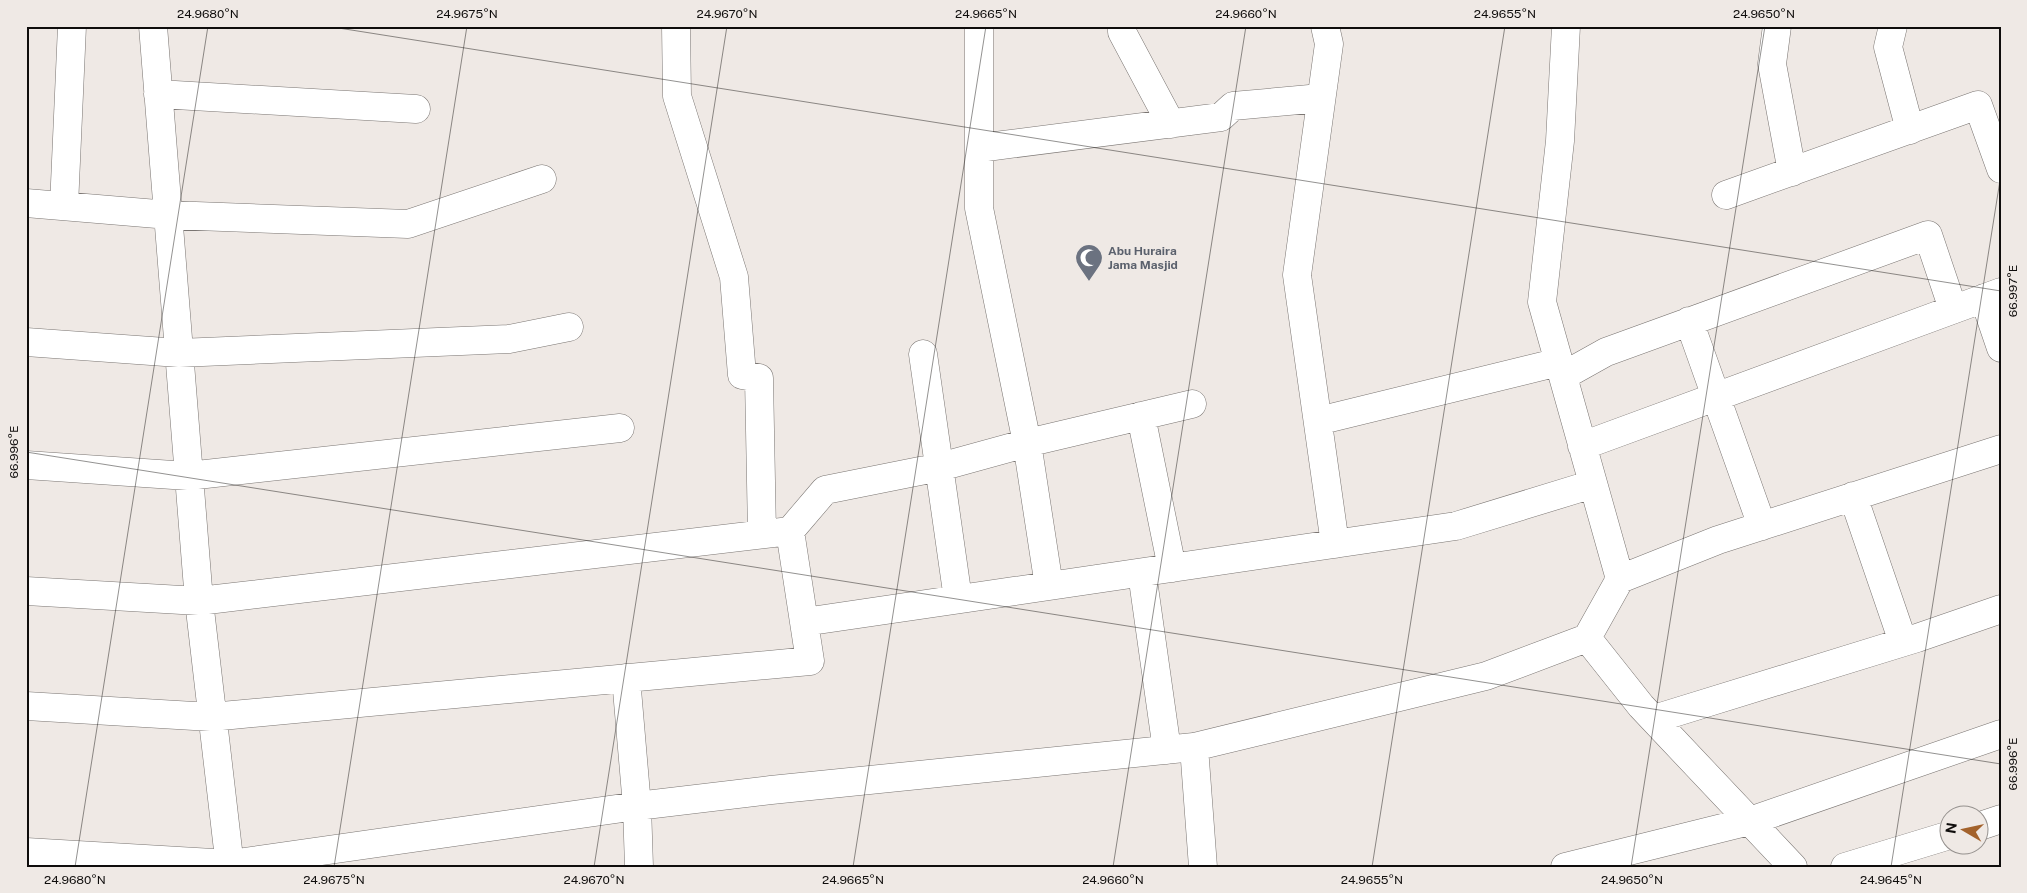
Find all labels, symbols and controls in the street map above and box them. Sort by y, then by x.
text: 24.9680°N [177,7,239,21]
text: 24.9675°N [436,7,498,21]
text: 24.9670°N [697,7,757,21]
text: 24.9665°N [955,7,1017,21]
text: 24.9660°N [1215,7,1277,21]
text: 24.9655°N [1474,7,1536,21]
text: 24.9650°N [1733,7,1795,21]
mosque icon: Abu Huraira Jama Masjid [1074,243,1104,282]
place label: Abu Huraira Jama Masjid [1108,244,1178,272]
text: 66.997°E [2006,265,2020,317]
text: 66.996°E [7,426,21,478]
text: 66.996°E [2006,738,2020,790]
north arrow [1940,806,1990,856]
text: N [1942,821,1960,835]
text: 24.9680°N [44,873,106,887]
text: 24.9675°N [303,873,365,887]
text: 24.9670°N [564,873,624,887]
text: 24.9665°N [822,873,884,887]
text: 24.9660°N [1082,873,1144,887]
text: 24.9655°N [1341,873,1403,887]
text: 24.9650°N [1601,873,1663,887]
text: 24.9645°N [1860,873,1922,887]

